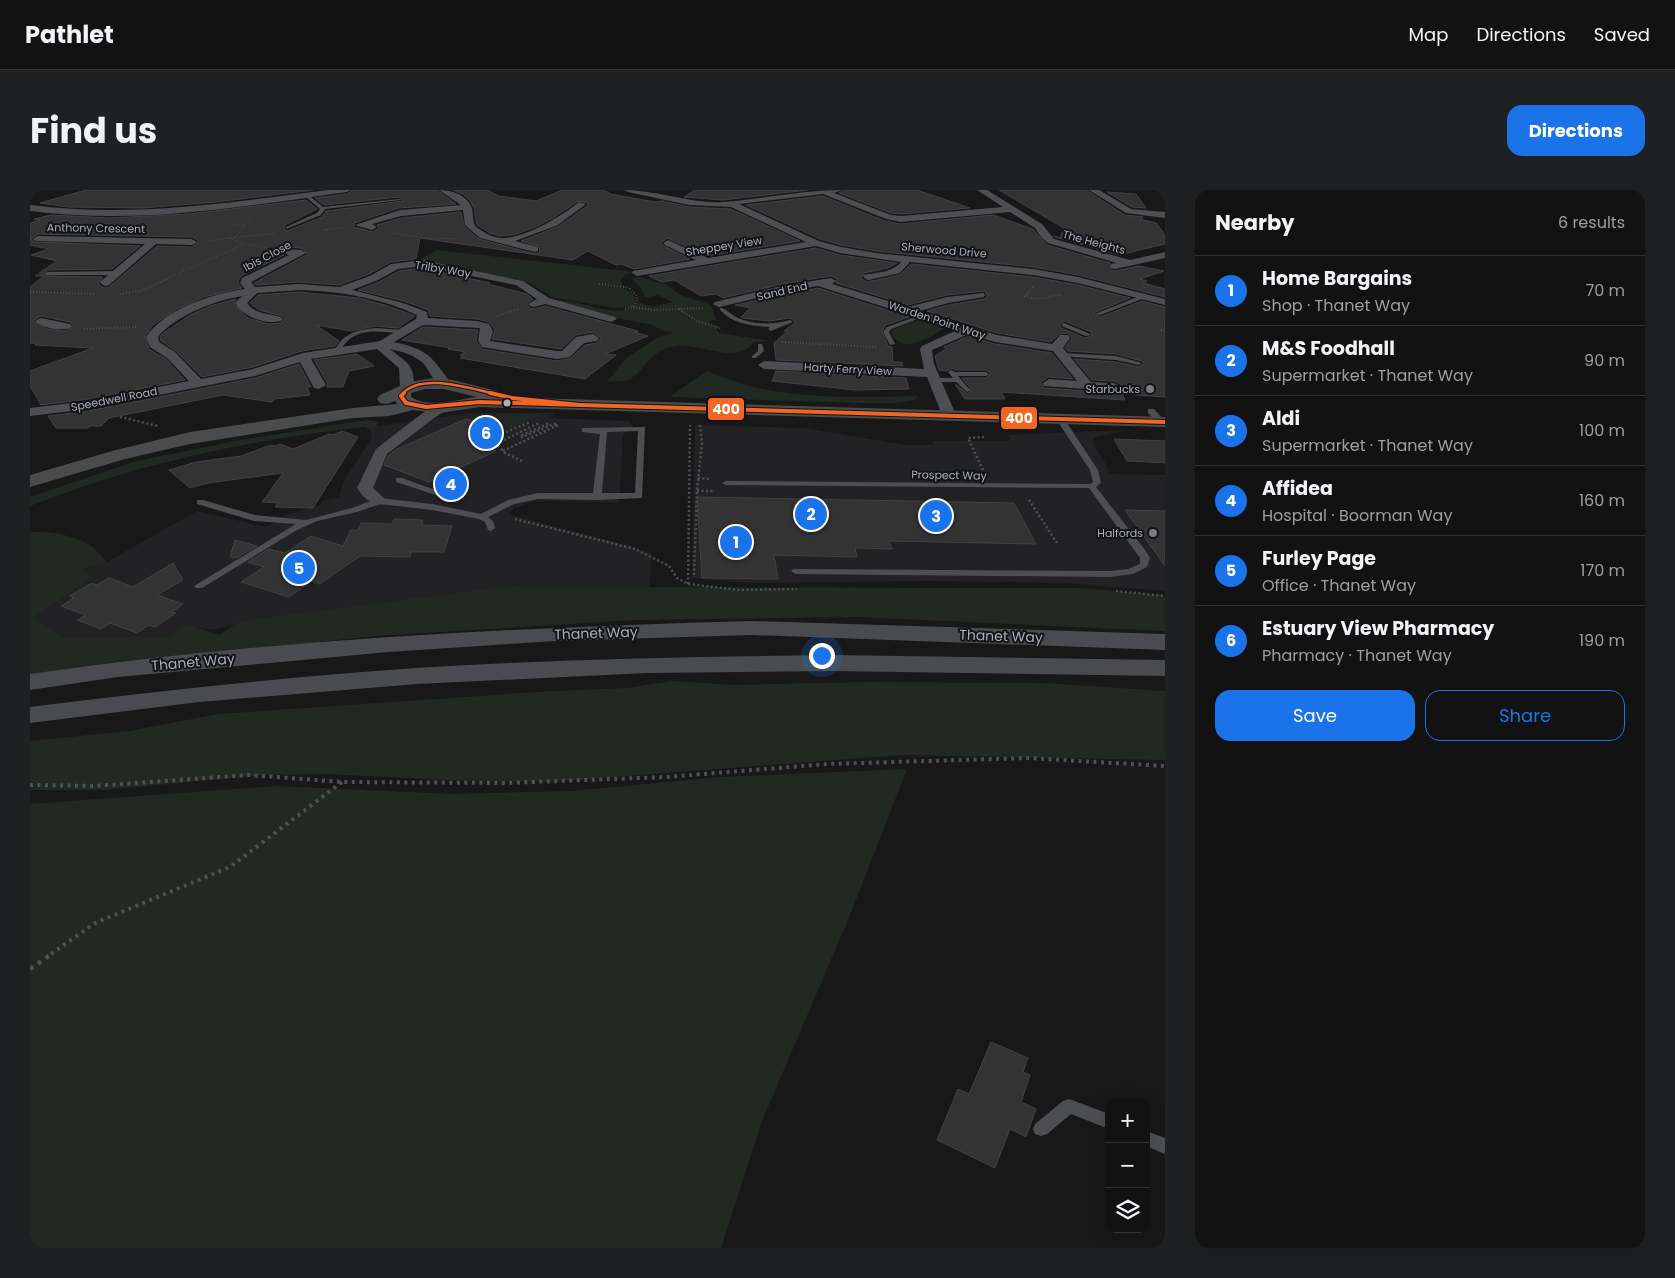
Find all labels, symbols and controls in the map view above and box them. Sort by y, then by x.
text: Pathlet [25,18,114,51]
text: Map [1409,22,1448,47]
text: Directions [1476,22,1566,47]
text: Saved [1594,22,1650,47]
button: Directions [1507,105,1645,156]
text: Find us [30,106,157,155]
text: Nearby [1215,208,1295,237]
text: 6 results [1558,211,1625,234]
street label: Anthony Crescent [47,219,145,237]
street label: The Heights [1061,226,1127,258]
street label: Sheppey View [685,232,763,260]
street label: Ibis Close [240,237,294,275]
street label: Sherwood Drive [901,238,987,262]
street label: Trilby Way [414,257,473,281]
text: Home Bargains [1262,265,1412,292]
street label: Sand End [755,277,809,305]
text: 1 [1228,279,1234,302]
text: 70 m [1585,279,1625,302]
text: Shop · Thanet Way [1262,294,1410,317]
street label: Warden Point Way [887,297,988,343]
text: M&S Foodhall [1262,335,1395,362]
text: 2 [1226,349,1236,372]
text: 90 m [1584,349,1625,372]
street label: Harty Ferry View [804,359,892,379]
text: Supermarket · Thanet Way [1262,364,1473,387]
place label: Starbucks [1085,381,1140,397]
street label: Speedwell Road [69,383,159,415]
marker: Starbucks [1144,383,1156,395]
line badge: 400 [707,397,745,421]
unlabelled marker [502,398,512,408]
text: 400 [712,399,740,419]
text: Aldi [1262,405,1300,432]
line badge: 400 [1000,406,1038,430]
text: 400 [1005,408,1033,428]
pin: 6 [470,414,502,452]
text: 3 [1226,419,1236,442]
text: 100 m [1579,419,1625,442]
text: Supermarket · Thanet Way [1262,434,1473,457]
pin: 4 [435,465,467,503]
street label: Prospect Way [911,466,988,484]
text: Affidea [1262,475,1333,502]
text: 4 [1226,489,1236,512]
text: 160 m [1579,489,1625,512]
pin: 2 [795,495,827,533]
pin: 3 [920,497,952,535]
text: Hospital · Boorman Way [1262,504,1452,527]
pin: 1 [720,523,752,561]
place label: Halfords [1097,525,1143,541]
marker: Halfords [1147,527,1159,539]
text: Furley Page [1262,545,1376,572]
pin: 5 [283,549,315,587]
text: 5 [1226,559,1236,582]
text: 170 m [1580,559,1625,582]
text: Office · Thanet Way [1262,574,1416,597]
text: Estuary View Pharmacy [1262,615,1494,642]
street label: Thanet Way [554,622,638,644]
street label: Thanet Way [959,625,1043,647]
text: 6 [1226,629,1236,652]
text: 190 m [1579,629,1625,652]
your location [809,643,835,669]
text: Pharmacy · Thanet Way [1262,644,1452,667]
street label: Thanet Way [151,648,236,676]
button: Save [1215,690,1415,741]
button: Share [1425,690,1625,741]
map controls [1105,1098,1150,1233]
button: + [1105,1098,1150,1143]
button: − [1105,1143,1150,1188]
button: layers [1105,1188,1150,1233]

